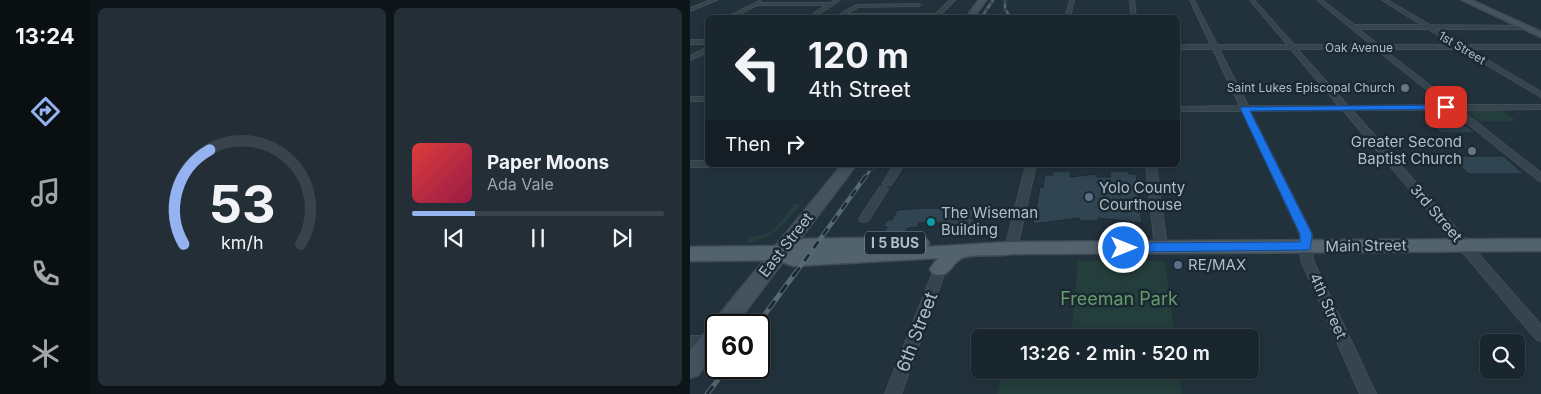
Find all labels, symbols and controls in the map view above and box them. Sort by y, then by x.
text: 13:24 [15,23,75,49]
street label: 1st Street [1436,28,1489,68]
text: 120 m [808,34,909,76]
icon: left [725,35,790,100]
street label: Oak Avenue [1325,40,1393,55]
text: 4th Street [808,76,911,102]
place label: Saint Lukes Episcopal Church [1227,80,1395,95]
marker: Saint Lukes Episcopal Church [1399,82,1411,94]
pin [1425,86,1467,128]
icon: arrive [1432,93,1460,121]
icon: directions [28,94,63,129]
icon: right [781,130,809,158]
place label: Greater Second Baptist Church [1351,132,1462,168]
text: Then [725,133,771,156]
marker: Greater Second Baptist Church [1466,145,1478,157]
text: Paper Moons [487,151,609,174]
text: 53 [209,173,275,236]
text: Ada Vale [487,174,554,194]
icon: music [28,175,63,210]
place label: Yolo County Courthouse [1099,178,1186,214]
street label: 3rd Street [1406,180,1467,246]
marker: Yolo County Courthouse [1083,191,1095,203]
place label: The Wiseman Building [941,203,1038,239]
street label: East Street [754,209,817,281]
marker: The Wiseman Building [925,216,937,228]
position arrow [1097,221,1149,273]
icon: previous [440,224,468,252]
icon: pause [524,224,552,252]
icon: next [608,224,636,252]
text: km/h [221,232,263,253]
road number: I 5 BUS [865,232,925,254]
street label: Main Street [1325,235,1407,256]
place label: RE/MAX [1188,255,1246,274]
icon: phone [28,256,63,291]
marker: RE/MAX [1172,259,1184,271]
street label: 4th Street [1306,270,1351,342]
park label: Freeman Park [1060,288,1178,309]
street label: 6th Street [892,289,941,375]
speed limit sign: 60 [705,314,770,379]
map controls [1480,334,1525,379]
button: search [1480,334,1525,379]
icon: climate [28,336,63,371]
text: 13:26 · 2 min · 520 m [1020,342,1210,365]

